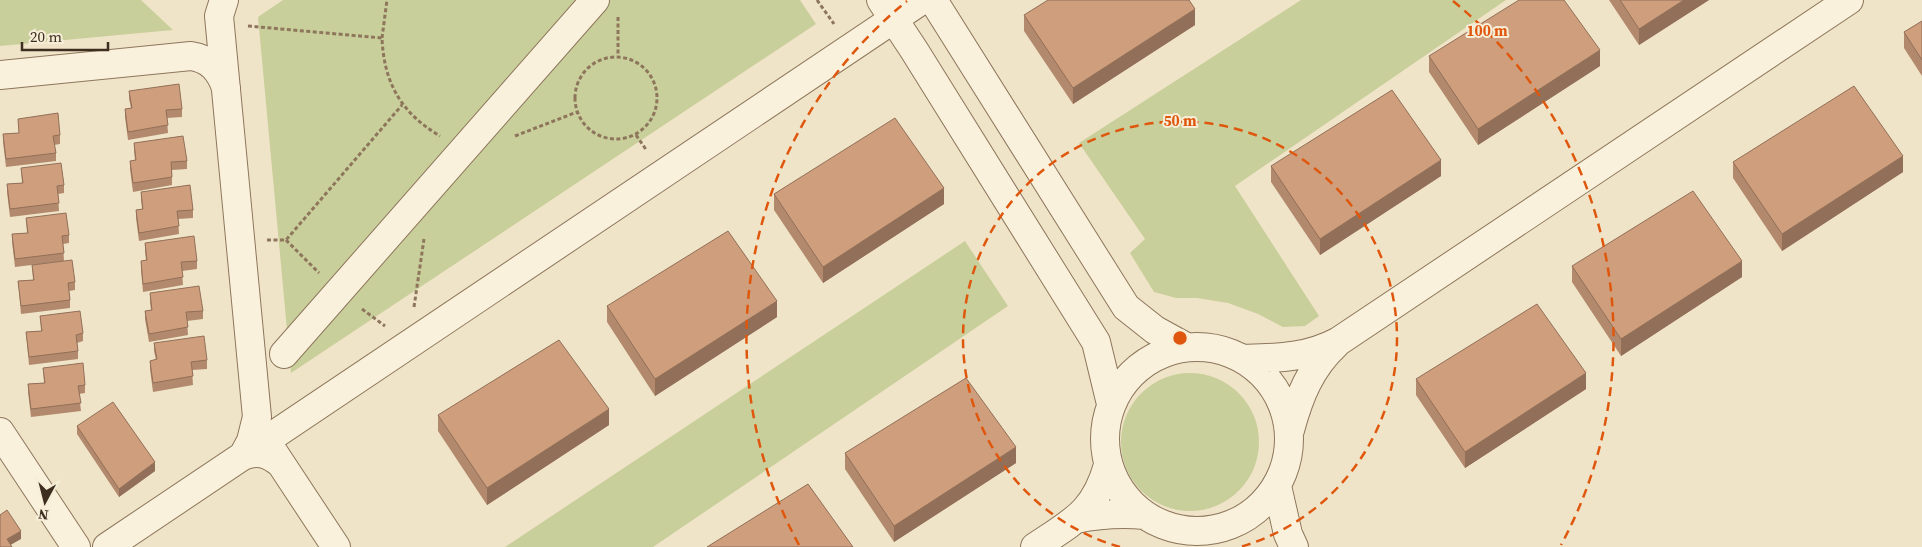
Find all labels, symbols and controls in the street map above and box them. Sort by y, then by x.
scale bar [22,20,109,52]
text: 100 m [1466,20,1508,41]
text: 20 m [30,26,62,47]
text: 50 m [1163,110,1197,131]
centre of rings [1171,329,1189,347]
north arrow [20,477,70,527]
text: N [37,504,50,525]

